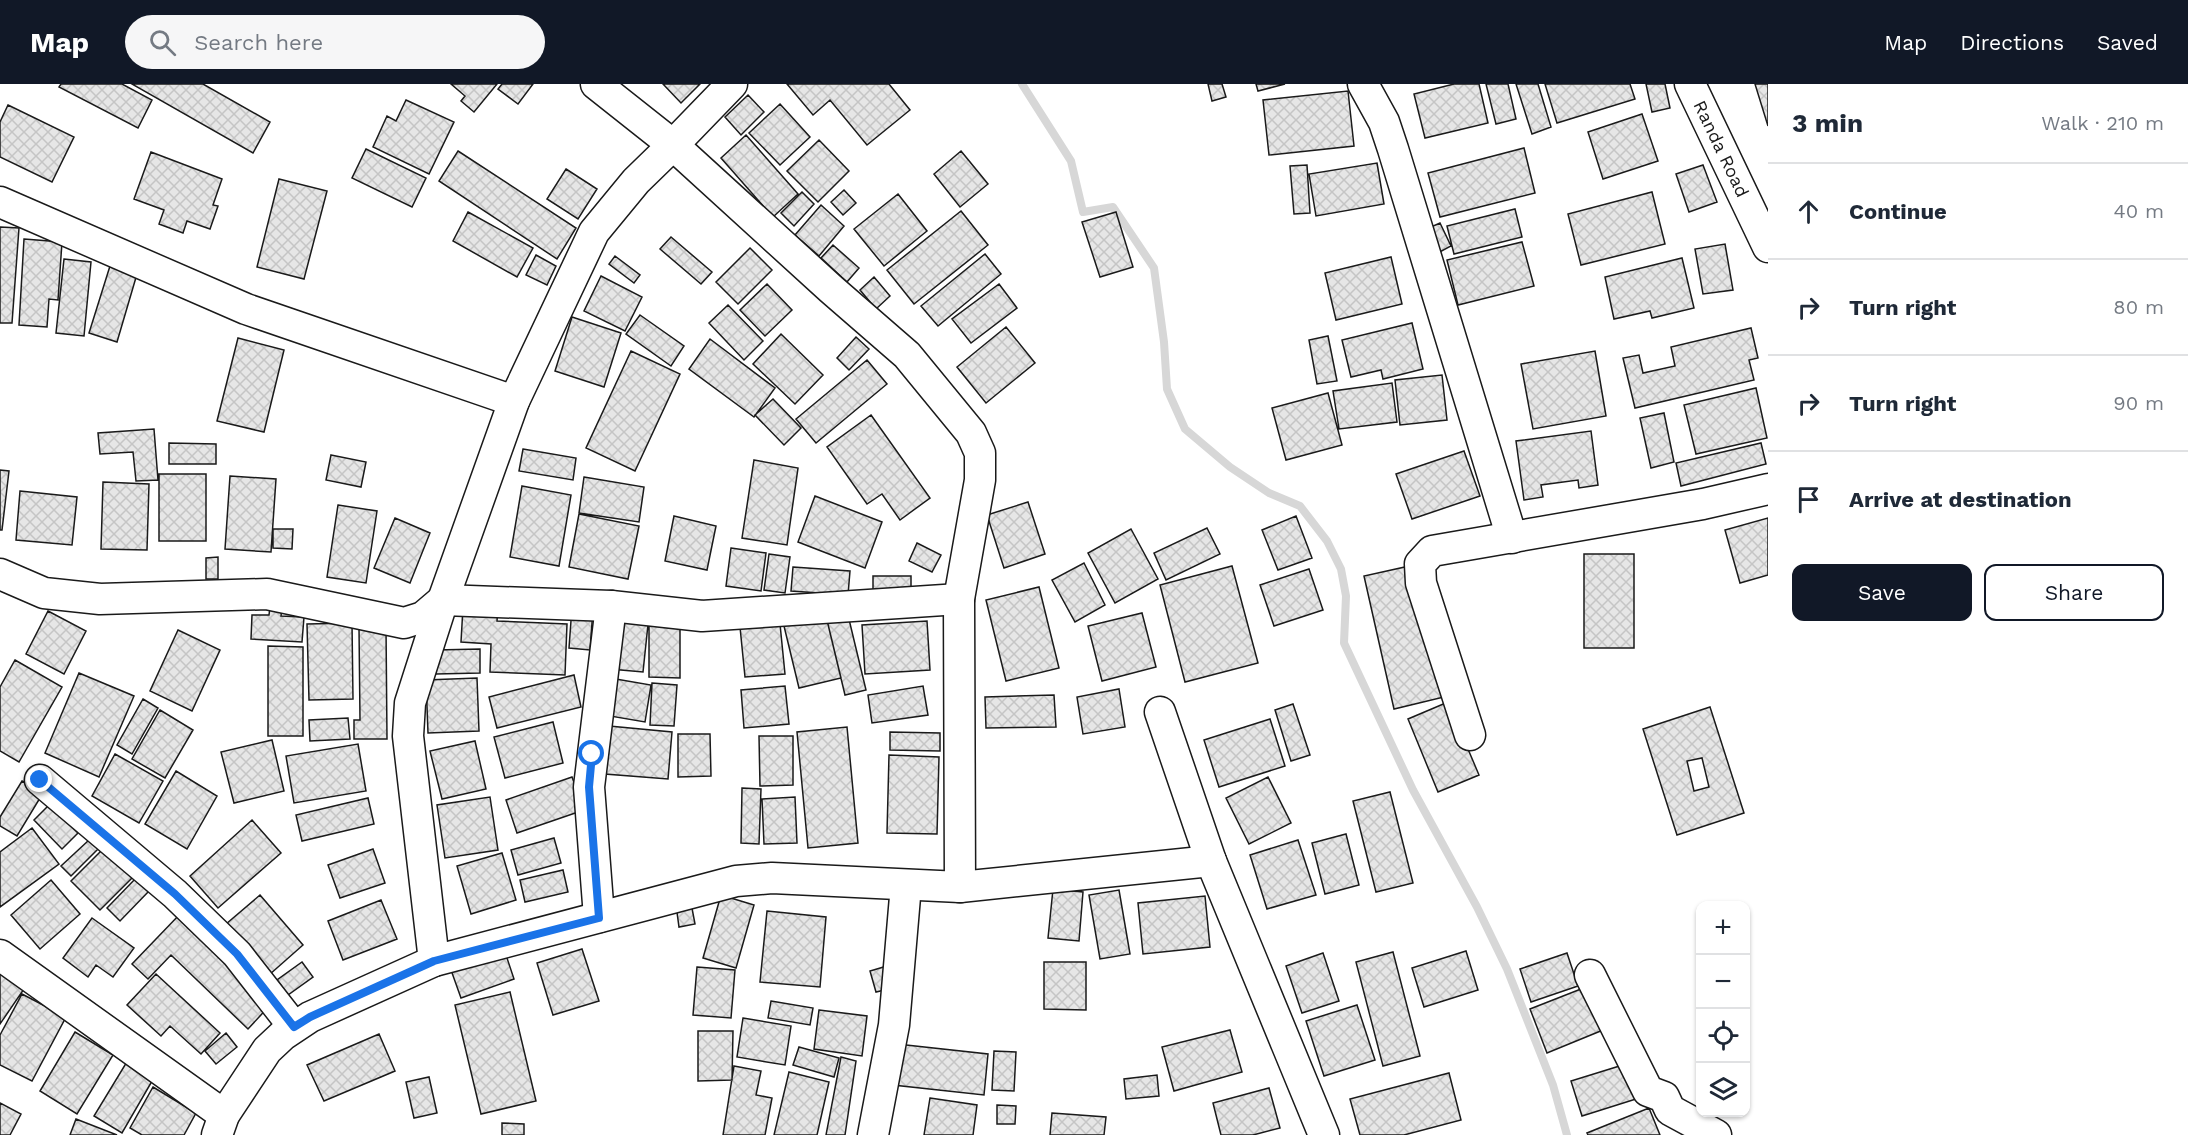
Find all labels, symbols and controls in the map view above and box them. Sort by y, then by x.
search box [125,15,545,69]
text: Map [30,26,89,59]
icon: search [146,26,179,59]
text: Search here [194,30,323,55]
text: Map [1884,30,1927,55]
text: Directions [1960,30,2064,55]
text: Saved [2097,30,2158,55]
street label: Randa Road [1689,97,1754,200]
text: 3 min [1792,108,1863,138]
text: Walk · 210 m [2041,111,2164,135]
icon: ahead [1792,195,1825,228]
text: Continue [1849,199,1947,224]
text: 40 m [2113,199,2164,223]
icon: right [1792,291,1825,324]
text: Turn right [1849,295,1956,320]
text: 80 m [2113,295,2164,319]
icon: right [1792,387,1825,420]
text: Turn right [1849,391,1956,416]
text: 90 m [2113,391,2164,415]
icon: arrive [1792,483,1825,516]
text: Arrive at destination [1849,487,2072,512]
button: Save [1792,564,1972,621]
button: Share [1984,564,2164,621]
route start [578,740,604,766]
route end [26,766,52,792]
map controls [1696,901,1750,1117]
button: + [1696,901,1750,955]
button: − [1696,955,1750,1009]
button: locate [1696,1009,1750,1063]
button: layers [1696,1063,1750,1117]

